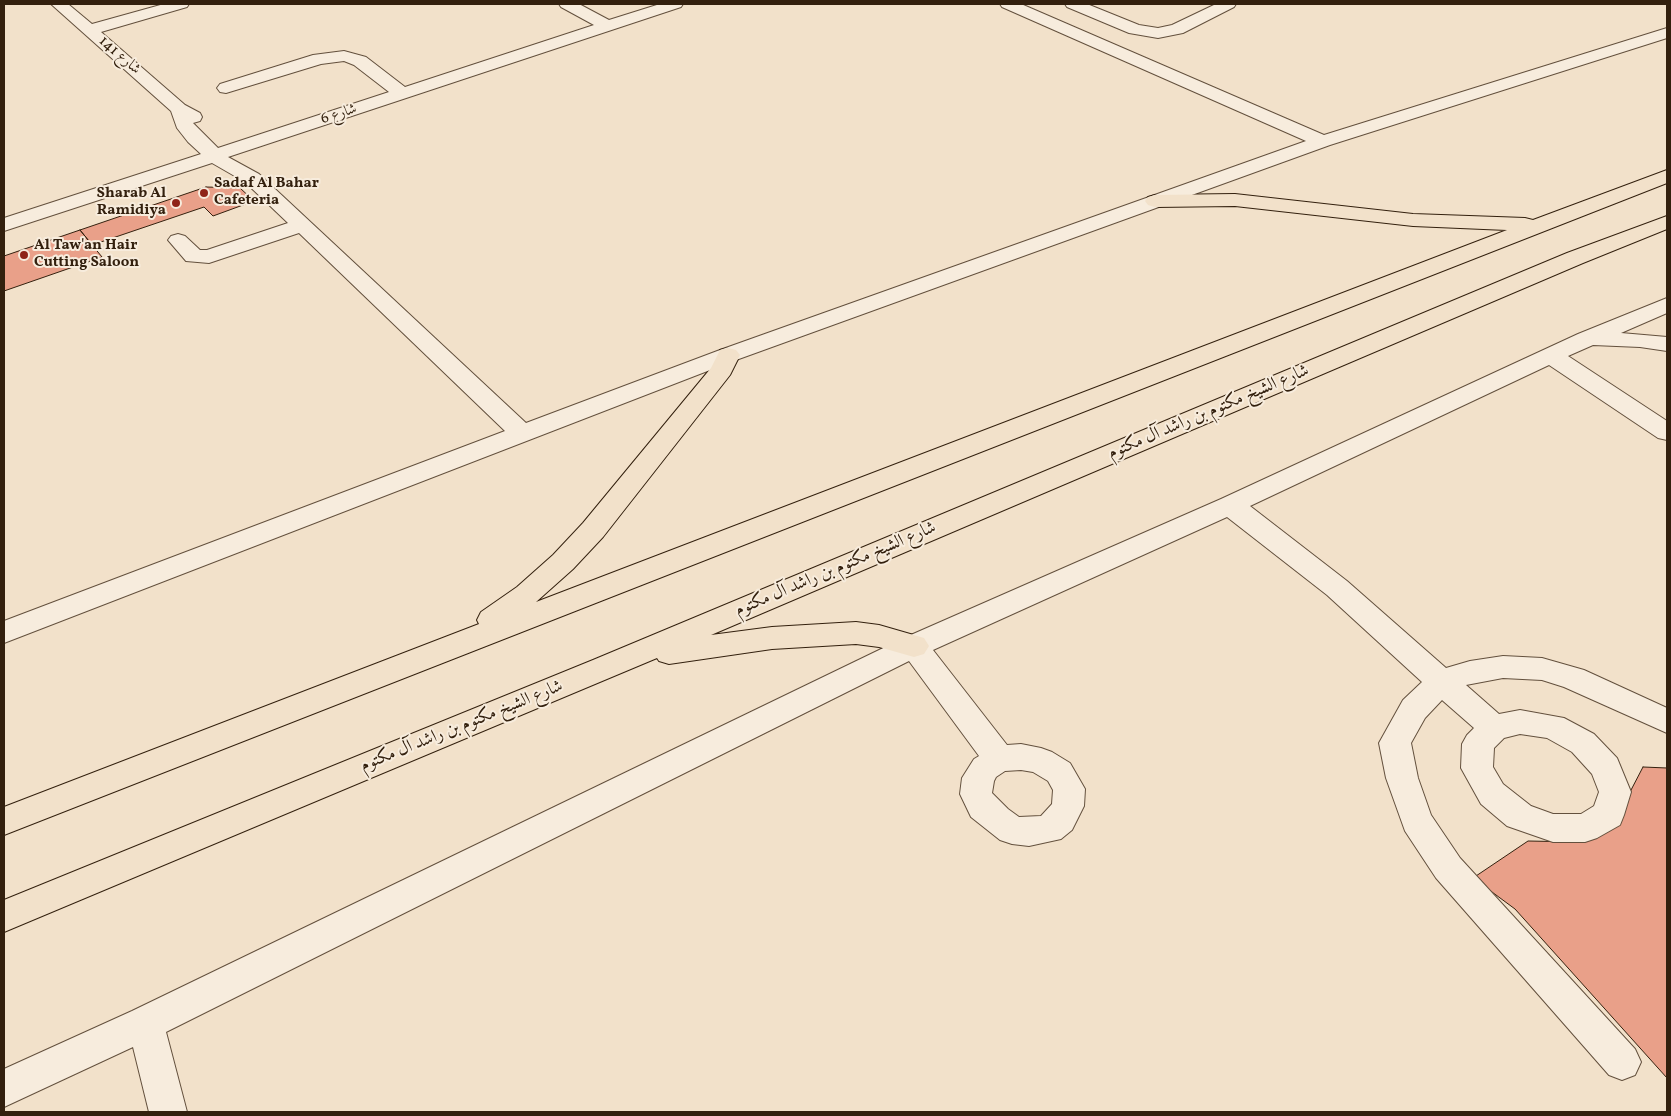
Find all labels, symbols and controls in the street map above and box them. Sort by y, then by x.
street label: شارع 141 [94,33,144,79]
street label: شارع 6 [319,101,359,129]
place label: Sadaf Al Bahar Cafeteria [214,175,319,210]
place label: Sharab Al Ramidiya [97,185,166,220]
marker: Sadaf Al Bahar Cafeteria [198,187,210,199]
marker: Sharab Al Ramidiya [170,197,182,209]
place label: Al Taw'an Hair Cutting Saloon [34,237,139,272]
marker: Al Taw'an Hair Cutting Saloon [18,249,30,261]
street label: شارع الشيخ مكتوم بن راشد آل مكتوم [1105,361,1313,465]
street label: شارع الشيخ مكتوم بن راشد آل مكتوم [732,518,940,622]
street label: شارع الشيخ مكتوم بن راشد آل مكتوم [358,676,566,778]

